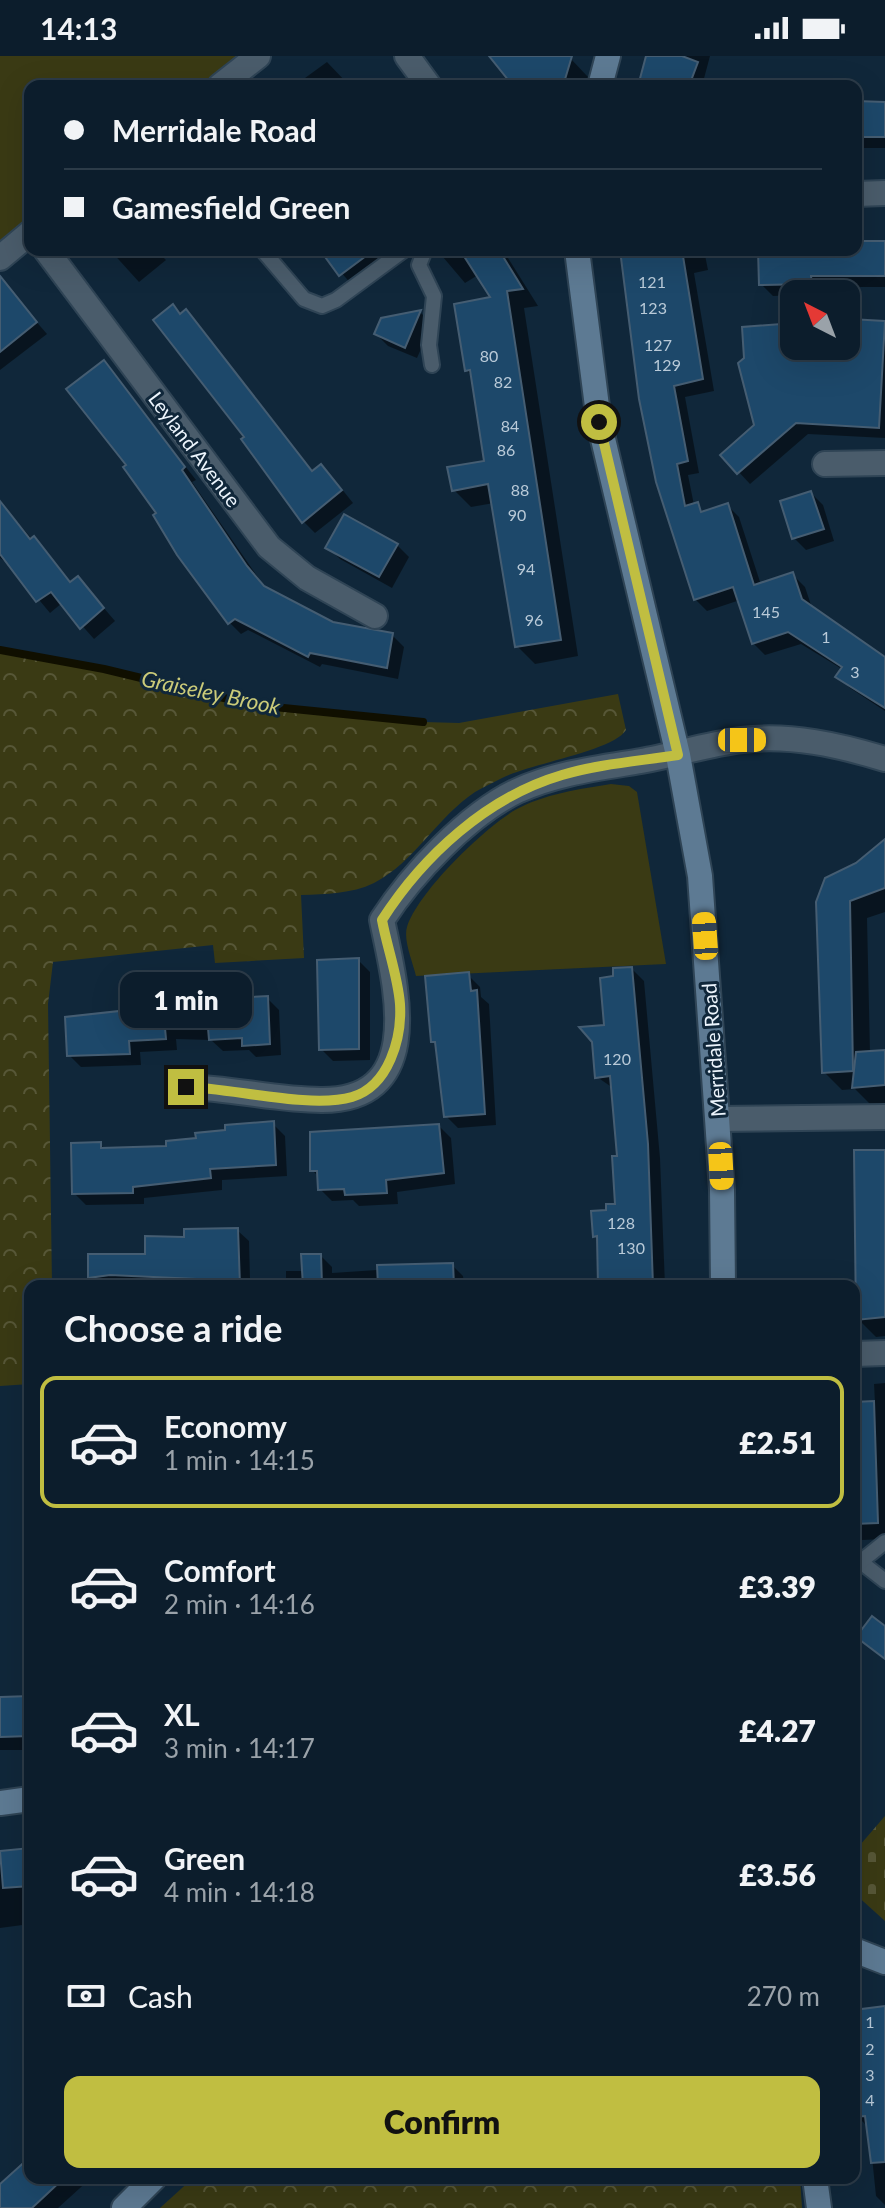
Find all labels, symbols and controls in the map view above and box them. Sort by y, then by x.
text: 14:13 [40,10,117,46]
text: Merridale Road [112,112,317,148]
text: Gamesfield Green [112,189,350,225]
house number: 121 [638,272,666,291]
north arrow [780,280,860,360]
map controls [780,280,860,360]
house number: 123 [639,298,667,317]
house number: 127 [644,335,672,354]
house number: 80 [480,346,498,365]
house number: 129 [653,355,681,374]
house number: 82 [494,372,512,391]
street label: Leyland Avenue [144,387,246,511]
route start [581,404,617,440]
house number: 84 [501,416,519,435]
house number: 86 [497,440,515,459]
house number: 88 [511,480,529,499]
house number: 90 [508,505,526,524]
house number: 94 [517,559,535,578]
house number: 145 [752,602,780,621]
house number: 96 [525,610,543,629]
house number: 1 [821,627,831,646]
house number: 3 [850,662,860,681]
water label: Graiseley Brook [139,664,283,720]
car [718,728,766,752]
car [691,911,719,961]
callout: 1 min [120,971,252,1027]
street label: Merridale Road [696,982,730,1118]
text: 1 min [154,984,218,1016]
house number: 120 [603,1049,631,1068]
route end [168,1069,204,1105]
car [708,1141,734,1191]
house number: 128 [607,1213,635,1232]
house number: 130 [617,1238,645,1257]
text: Choose a ride [64,1306,283,1350]
icon: car [68,1406,140,1478]
text: Economy [164,1408,287,1444]
text: £2.51 [739,1424,816,1460]
text: 1 min · 14:15 [164,1444,315,1476]
icon: car [68,1550,140,1622]
text: Comfort [164,1552,276,1588]
text: £3.39 [739,1568,816,1604]
text: 2 min · 14:16 [164,1588,315,1620]
icon: car [68,1694,140,1766]
text: XL [164,1696,200,1732]
text: £4.27 [739,1712,816,1748]
text: 3 min · 14:17 [164,1732,315,1764]
icon: car [68,1838,140,1910]
text: Green [164,1840,245,1876]
text: £3.56 [739,1856,816,1892]
text: 4 min · 14:18 [164,1876,315,1908]
icon: cash [64,1974,108,2018]
text: Cash [128,1978,193,2014]
text: 270 m [747,1980,820,2012]
house number: 1 [865,2012,875,2031]
house number: 2 [865,2039,875,2058]
house number: 3 [865,2065,875,2084]
button: Confirm [64,2076,820,2168]
house number: 4 [865,2090,875,2109]

